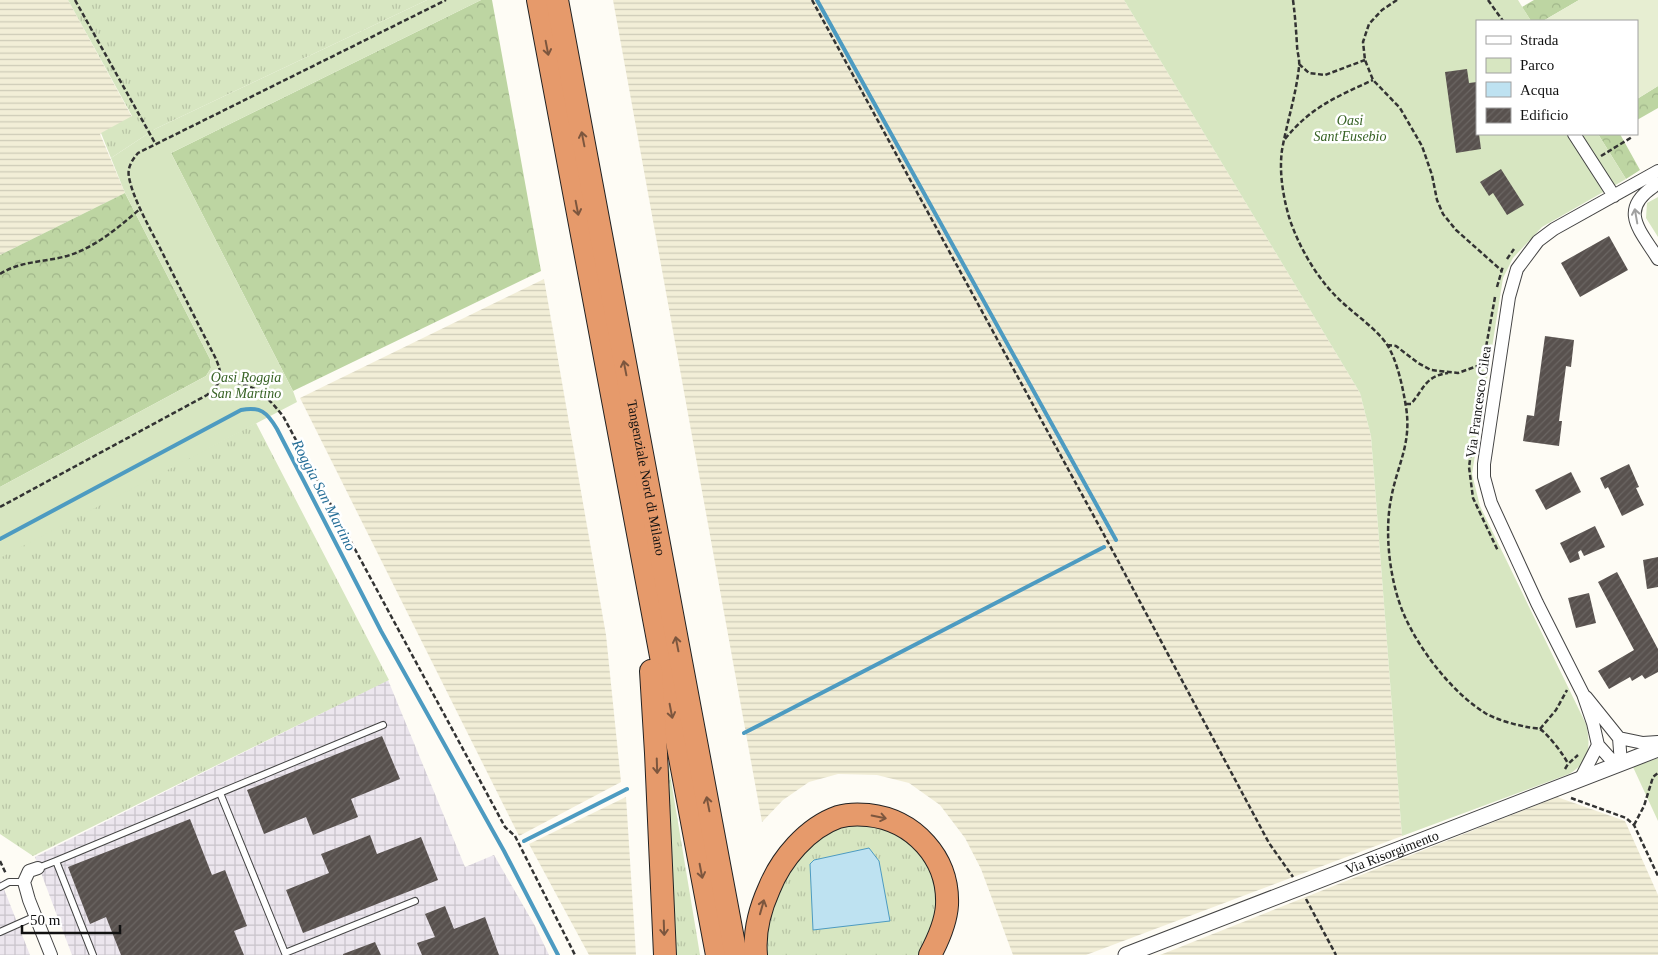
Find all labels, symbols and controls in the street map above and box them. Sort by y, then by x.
legend [1476,20,1638,135]
text: Strada [1520,32,1559,48]
one-way arrow [543,40,553,56]
text: Parco [1520,57,1554,73]
text: Acqua [1520,82,1559,98]
text: Edificio [1520,107,1568,123]
park label: Oasi Sant'Eusebio [1314,113,1387,144]
one-way arrow [577,132,587,148]
one-way arrow [573,199,582,215]
one-way arrow [1630,208,1640,224]
street label: Via Francesco Cilea [1463,344,1494,459]
one-way arrow [620,360,630,376]
park label: Oasi Roggia San Martino [211,370,281,401]
street label: Tangenziale Nord di Milano [624,399,668,557]
water label: Roggia San Martino [289,436,359,554]
one-way arrow [672,637,682,653]
one-way arrow [667,703,677,719]
one-way arrow [652,758,662,774]
one-way arrow [702,796,712,812]
one-way arrow [870,812,886,822]
street label: Via Risorgimento [1343,828,1441,877]
one-way arrow [697,863,707,879]
one-way arrow [758,899,768,915]
scale bar [22,902,120,934]
text: 50 m [30,912,61,928]
one-way arrow [659,920,669,936]

